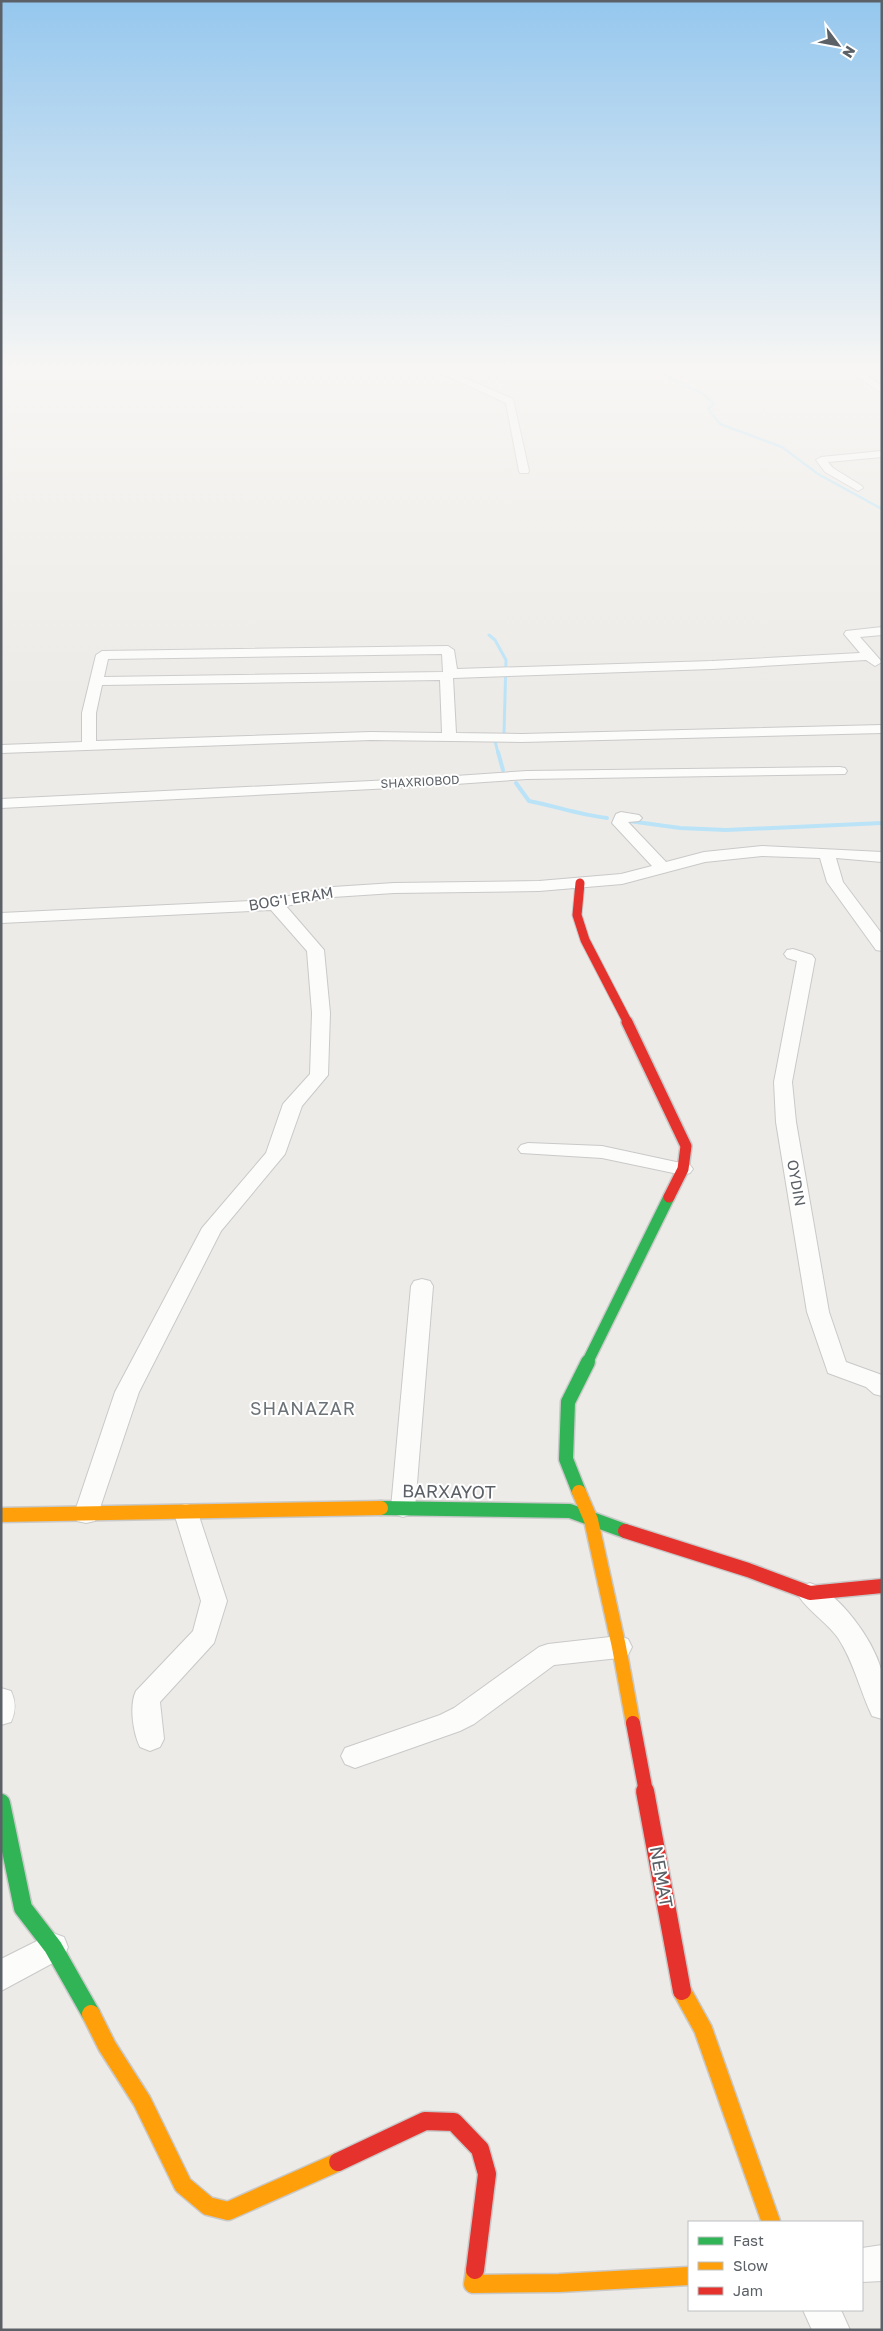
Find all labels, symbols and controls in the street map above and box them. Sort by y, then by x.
north arrow [813,20,863,70]
text: N [839,43,859,61]
street label: SHAXRIOBOD [380,772,460,791]
street label: BOG'I ERAM [247,882,335,914]
street label: OYDIN [784,1158,810,1207]
district label: SHАNAZAR [250,1397,356,1419]
street label: BARXAYOT [402,1479,496,1503]
street label: NEMAT [646,1844,678,1909]
legend [688,2221,863,2311]
text: Fast [733,2231,764,2249]
text: Slow [733,2256,768,2274]
text: Jam [733,2281,763,2299]

